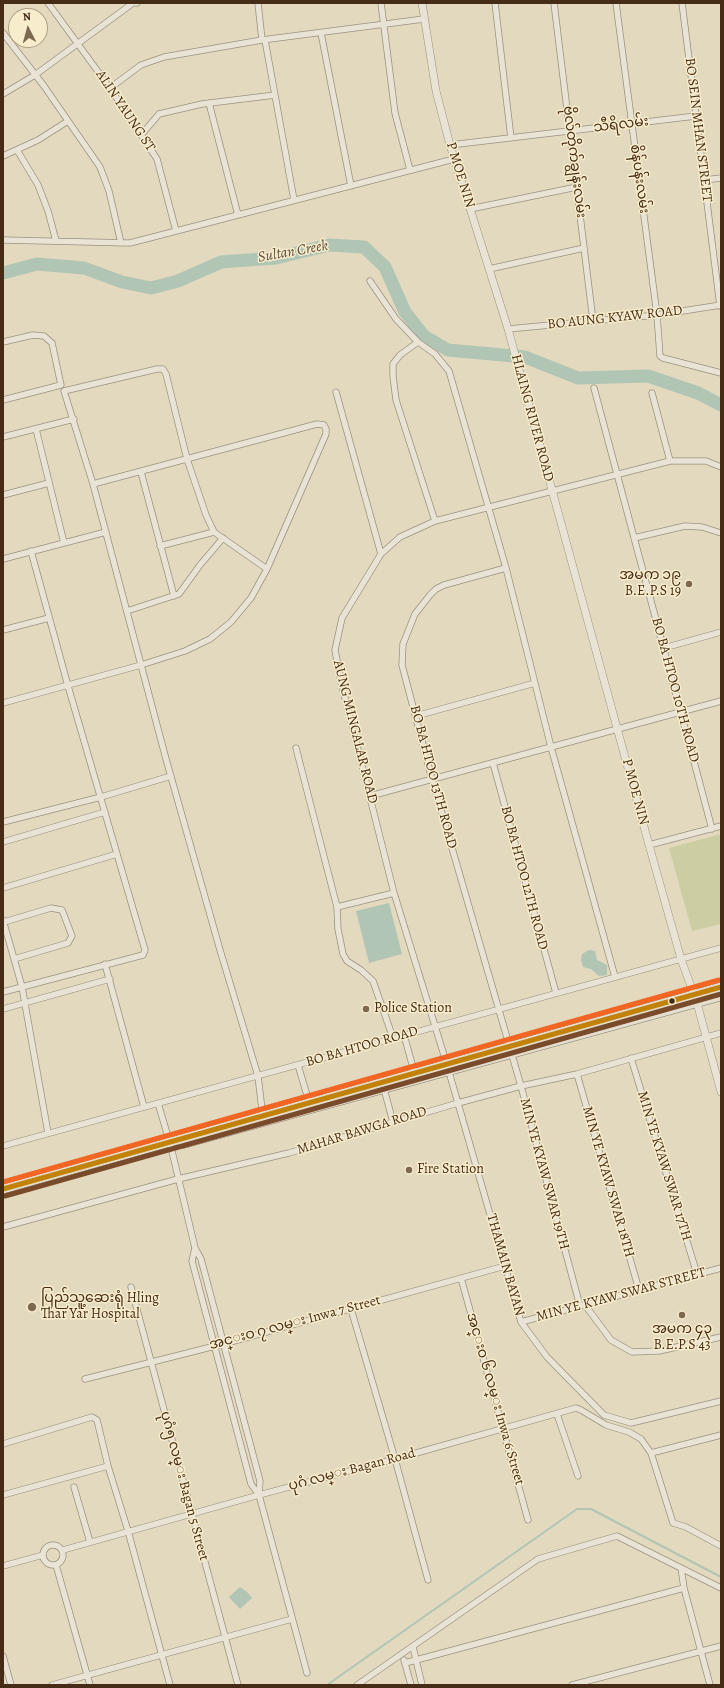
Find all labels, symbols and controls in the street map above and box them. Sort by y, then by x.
north arrow [8,8,48,48]
text: N [22,9,32,24]
street label: BO SEIN MHAN STREET [681,57,715,203]
street label: ALIN YAUNG ST [92,67,158,155]
street label: ဗိုလ်တိုက်ချွန်းလမ်း [559,105,589,219]
street label: သီရိလမ်း [592,113,650,137]
street label: P MOE NIN [442,140,478,210]
street label: စိန်ပန်းလမ်း [626,143,652,215]
water label: Sultan Creek [257,237,329,267]
street label: BO AUNG KYAW ROAD [547,303,683,333]
street label: HLAING RIVER ROAD [507,352,557,484]
place label: အမက ၁၉ B.E.P.S 19 [619,568,681,600]
marker: အမက ၁၉ B.E.P.S 19 [684,579,694,589]
street label: BO BA HTOO 10TH ROAD [648,616,702,764]
street label: AUNG MINGALAR ROAD [329,659,381,805]
street label: BO BA HTOO 13TH ROAD [406,704,460,850]
street label: P MOE NIN [618,757,652,827]
street label: BO BA HTOO 12TH ROAD [497,804,551,952]
unlabelled marker [667,996,677,1006]
place label: Police Station [374,1001,452,1017]
marker: Police Station [361,1004,371,1014]
street label: BO BA HTOO ROAD [304,1023,420,1071]
street label: MIN YE KYAW SWAR 17TH [633,1089,695,1243]
street label: MIN YE KYAW SWAR 19TH [516,1096,572,1252]
street label: MAHAR BAWGA ROAD [295,1103,429,1159]
street label: MIN YE KYAW SWAR 18TH [578,1104,638,1260]
place label: Fire Station [417,1162,484,1178]
marker: Fire Station [404,1165,414,1175]
street label: THAMAIN BAYAN [482,1212,528,1318]
street label: MIN YE KYAW SWAR STREET [534,1264,708,1326]
place label: ပြည်သူ့ဆေးရုံ Hling Thar Yar Hospital [41,1291,159,1324]
street label: အင္းဝ ၇ လမ္း Inwa 7 Street [207,1292,383,1354]
marker: ပြည်သူ့ဆေးရုံ Hling Thar Yar Hospital [26,1301,38,1313]
marker: အမက ၄၃ B.E.P.S 43 [677,1310,687,1320]
street label: အင္းဝ ၆ လမ္း Inwa 6 Street [462,1311,528,1487]
place label: အမက ၄၃ B.E.P.S 43 [652,1322,712,1354]
street label: ပုဂံ၅ လမ္း Bagan 5 Street [156,1409,212,1563]
street label: ပုဂံ လမ္း Bagan Road [287,1445,417,1495]

